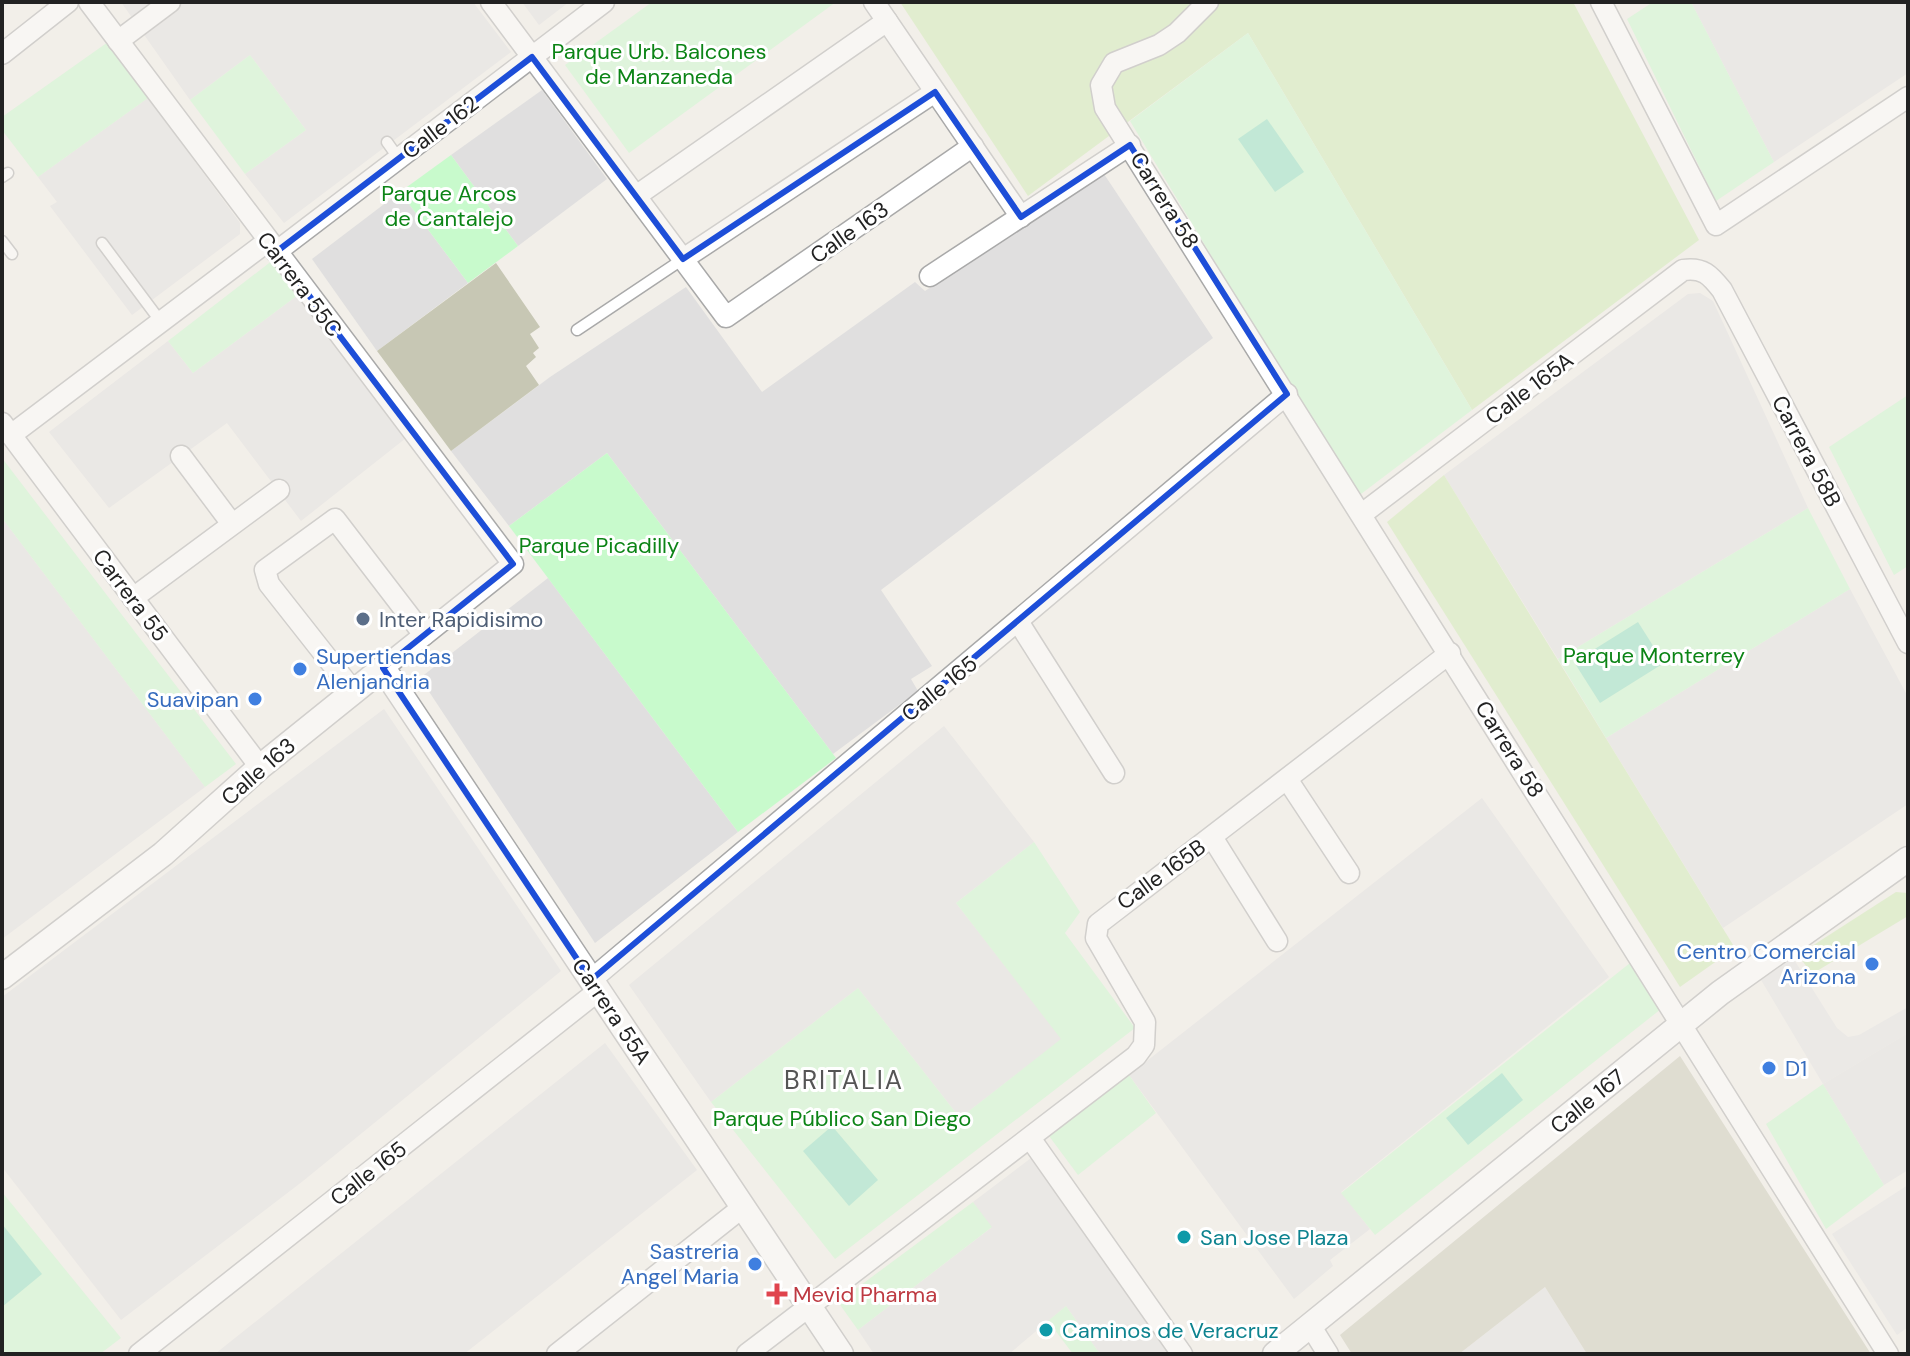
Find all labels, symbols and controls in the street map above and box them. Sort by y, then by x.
park label: Parque Urb. Balcones de Manzaneda [551,37,767,91]
street label: Calle 162 [396,89,484,166]
street label: Carrera 58 [1123,146,1206,254]
park label: Parque Arcos de Cantalejo [381,179,517,233]
street label: Calle 163 [804,195,894,270]
street label: Carrera 55C [251,226,349,343]
street label: Calle 165A [1479,346,1579,431]
street label: Carrera 58B [1765,391,1848,512]
park label: Parque Picadilly [519,531,679,560]
street label: Carrera 55 [86,543,175,648]
place label: Inter Rapidisimo [379,605,543,634]
marker: Inter Rapidisimo [354,610,372,628]
park label: Parque Monterrey [1563,641,1745,670]
place label: Supertiendas Alenjandria [316,642,452,696]
street label: Calle 165 [895,649,983,728]
marker: Supertiendas Alenjandria [291,660,309,678]
place label: Suavipan [147,685,239,714]
marker: Suavipan [246,690,264,708]
street label: Carrera 58 [1468,695,1551,803]
street label: Calle 163 [215,731,302,812]
street label: Calle 165B [1111,832,1211,916]
place label: Centro Comercial Arizona [1676,937,1856,991]
street label: Carrera 55A [565,952,658,1070]
marker: Centro Comercial Arizona [1863,955,1881,973]
place label: D1 [1785,1054,1807,1083]
marker: D1 [1760,1059,1778,1077]
district label: BRITALIA [784,1063,904,1097]
street label: Calle 167 [1544,1063,1631,1140]
park label: Parque Público San Diego [713,1104,971,1133]
street label: Calle 165 [324,1134,413,1212]
place label: San Jose Plaza [1200,1223,1348,1252]
marker: San Jose Plaza [1175,1228,1193,1246]
place label: Sastreria Angel Maria [621,1237,739,1291]
marker: Sastreria Angel Maria [746,1255,764,1273]
place label: Mevid Pharma [793,1280,937,1309]
marker: Mevid Pharma [768,1285,786,1303]
place label: Caminos de Veracruz [1062,1316,1279,1345]
marker: Caminos de Veracruz [1037,1321,1055,1339]

